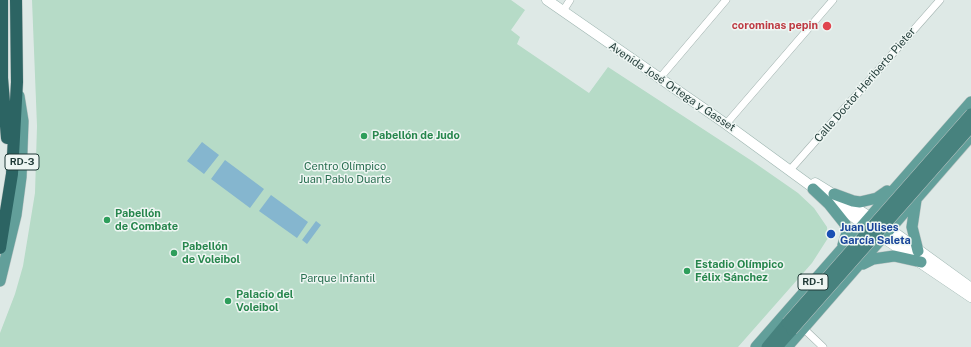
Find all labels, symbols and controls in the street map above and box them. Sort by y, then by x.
place label: corominas pepin [732,19,818,33]
marker: corominas pepin [821,20,833,32]
street label: Calle Doctor Heriberto Pieter [812,25,918,145]
street label: Avenida José Ortega y Gasset [606,40,738,134]
place label: Pabellón de Judo [372,129,460,143]
marker: Pabellón de Judo [359,131,369,141]
road number: RD-3 [5,154,39,170]
park label: Centro Olímpico Juan Pablo Duarte [299,160,391,186]
place label: Pabellón de Combate [115,207,178,233]
marker: Pabellón de Combate [102,215,112,225]
place label: Juan Ulises García Saleta [840,221,911,247]
marker: Juan Ulises García Saleta [825,228,837,240]
place label: Pabellón de Voleibol [182,240,240,266]
marker: Pabellón de Voleibol [169,248,179,258]
place label: Estadio Olímpico Félix Sánchez [695,258,783,284]
marker: Estadio Olímpico Félix Sánchez [682,266,692,276]
park label: Parque Infantil [300,272,376,286]
road number: RD-1 [798,274,828,290]
place label: Palacio del Voleibol [236,288,293,314]
marker: Palacio del Voleibol [223,296,233,306]

